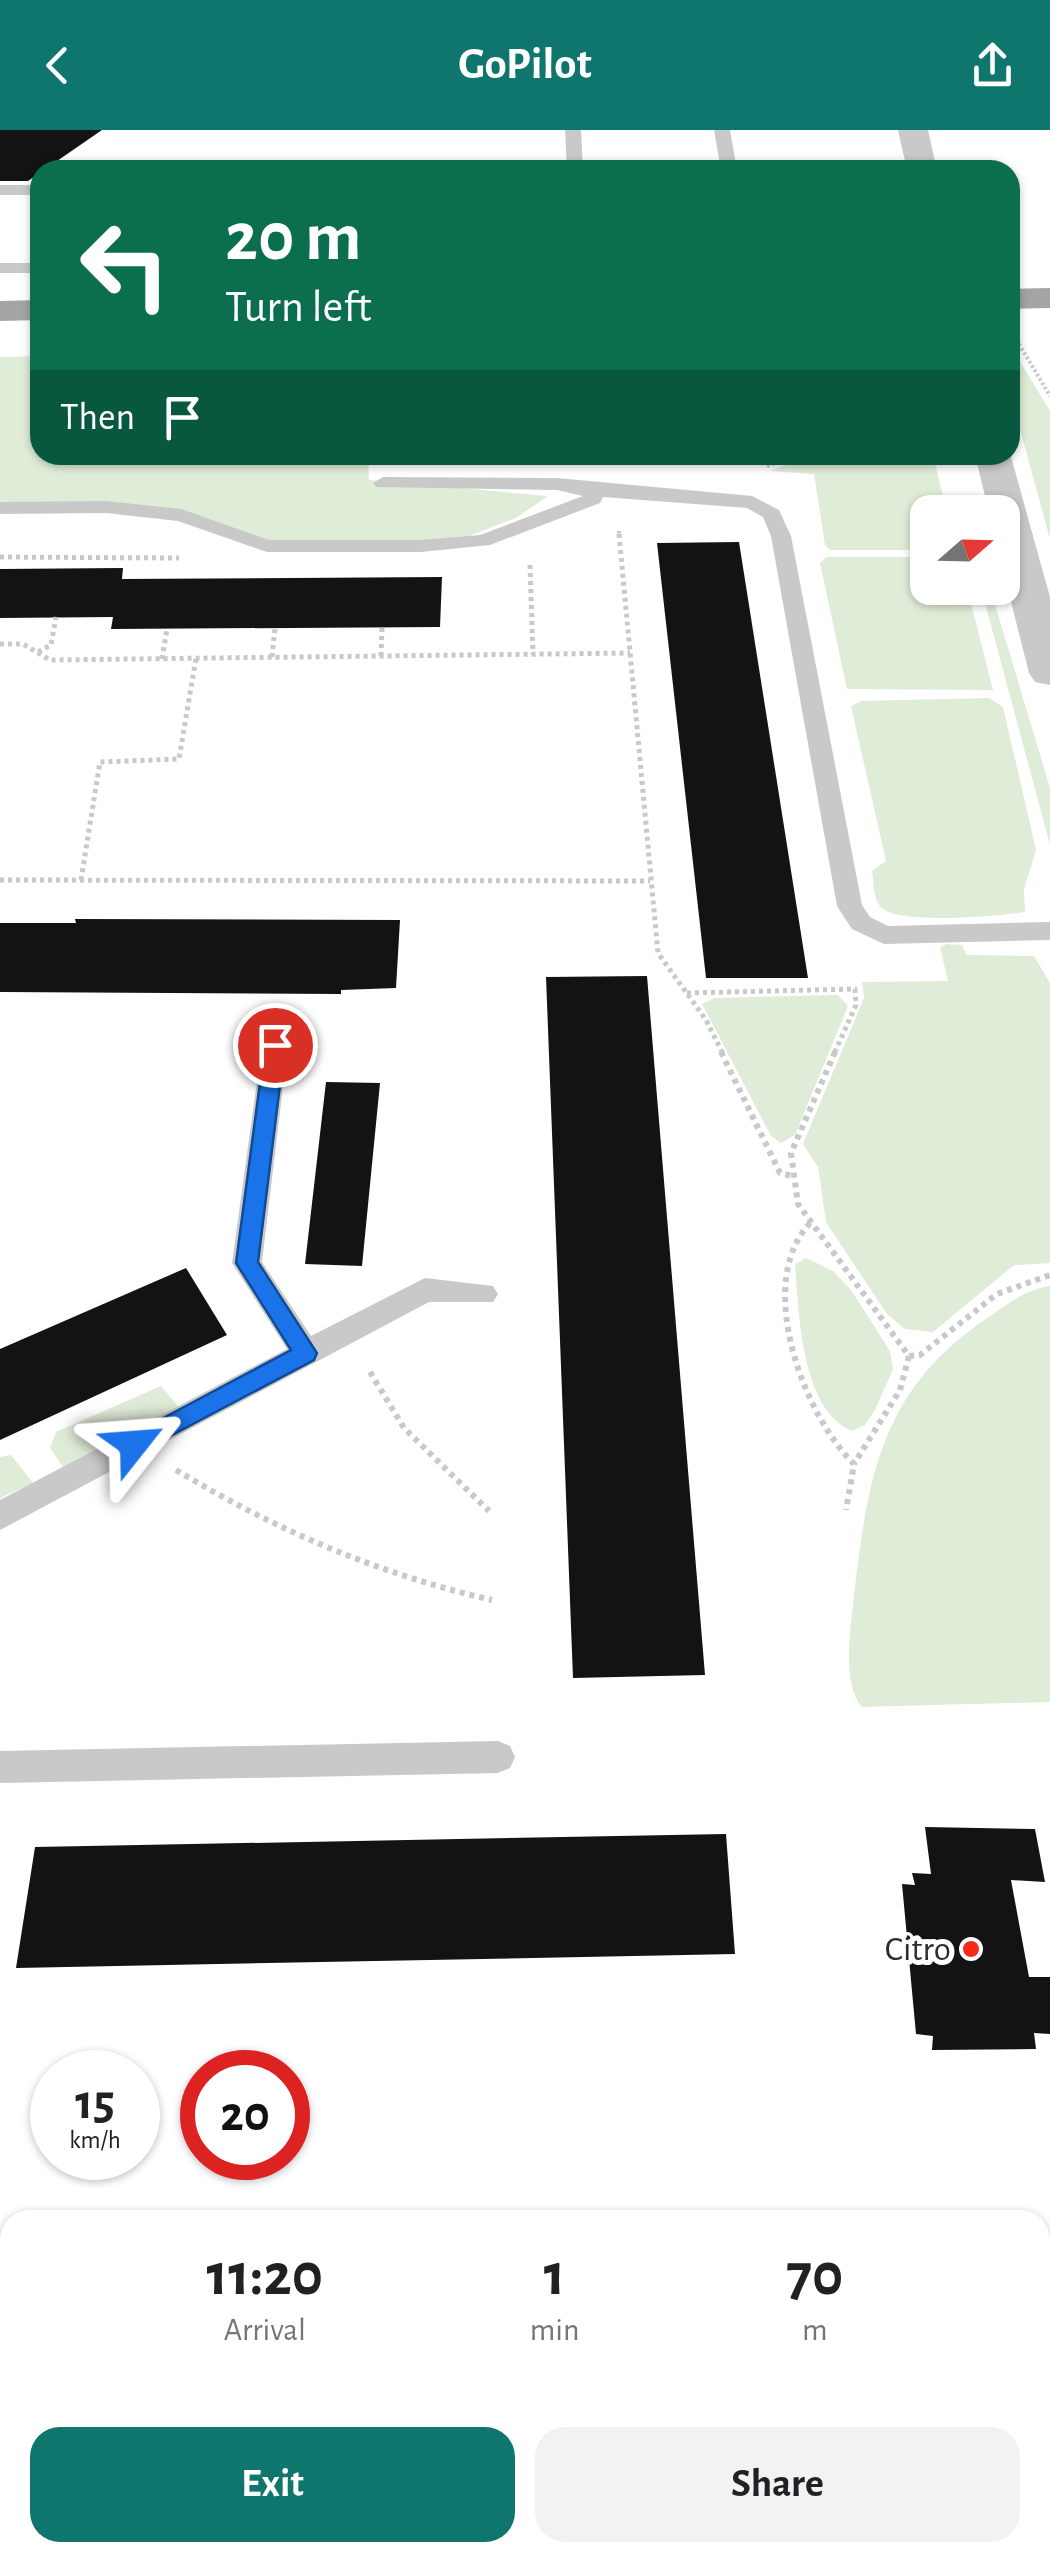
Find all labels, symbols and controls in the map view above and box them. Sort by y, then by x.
icon: back [30,38,85,93]
icon: share [965,38,1020,93]
text: GoPilot [458,42,592,87]
icon: left [60,200,190,330]
text: 20 m [225,203,362,273]
text: Turn left [225,285,372,330]
icon: arrive [155,390,210,445]
text: Then [60,399,135,437]
north arrow [910,495,1020,605]
map controls [910,495,1020,605]
pin [233,1003,318,1088]
icon: arrive [248,1018,303,1073]
position arrow [82,1392,186,1496]
place label: Citro [885,1932,951,1967]
marker: Citro [960,1938,982,1960]
speed limit sign: 20 [180,2050,310,2180]
text: 15 [75,2078,115,2128]
text: km/h [69,2128,121,2153]
text: 11:20 [207,2246,323,2306]
text: 1 [544,2246,565,2306]
text: 70 [786,2246,843,2306]
text: Arrival [224,2314,306,2346]
text: min [530,2314,580,2346]
text: m [802,2314,828,2346]
button: Exit [30,2427,515,2542]
button: Share [535,2427,1020,2542]

